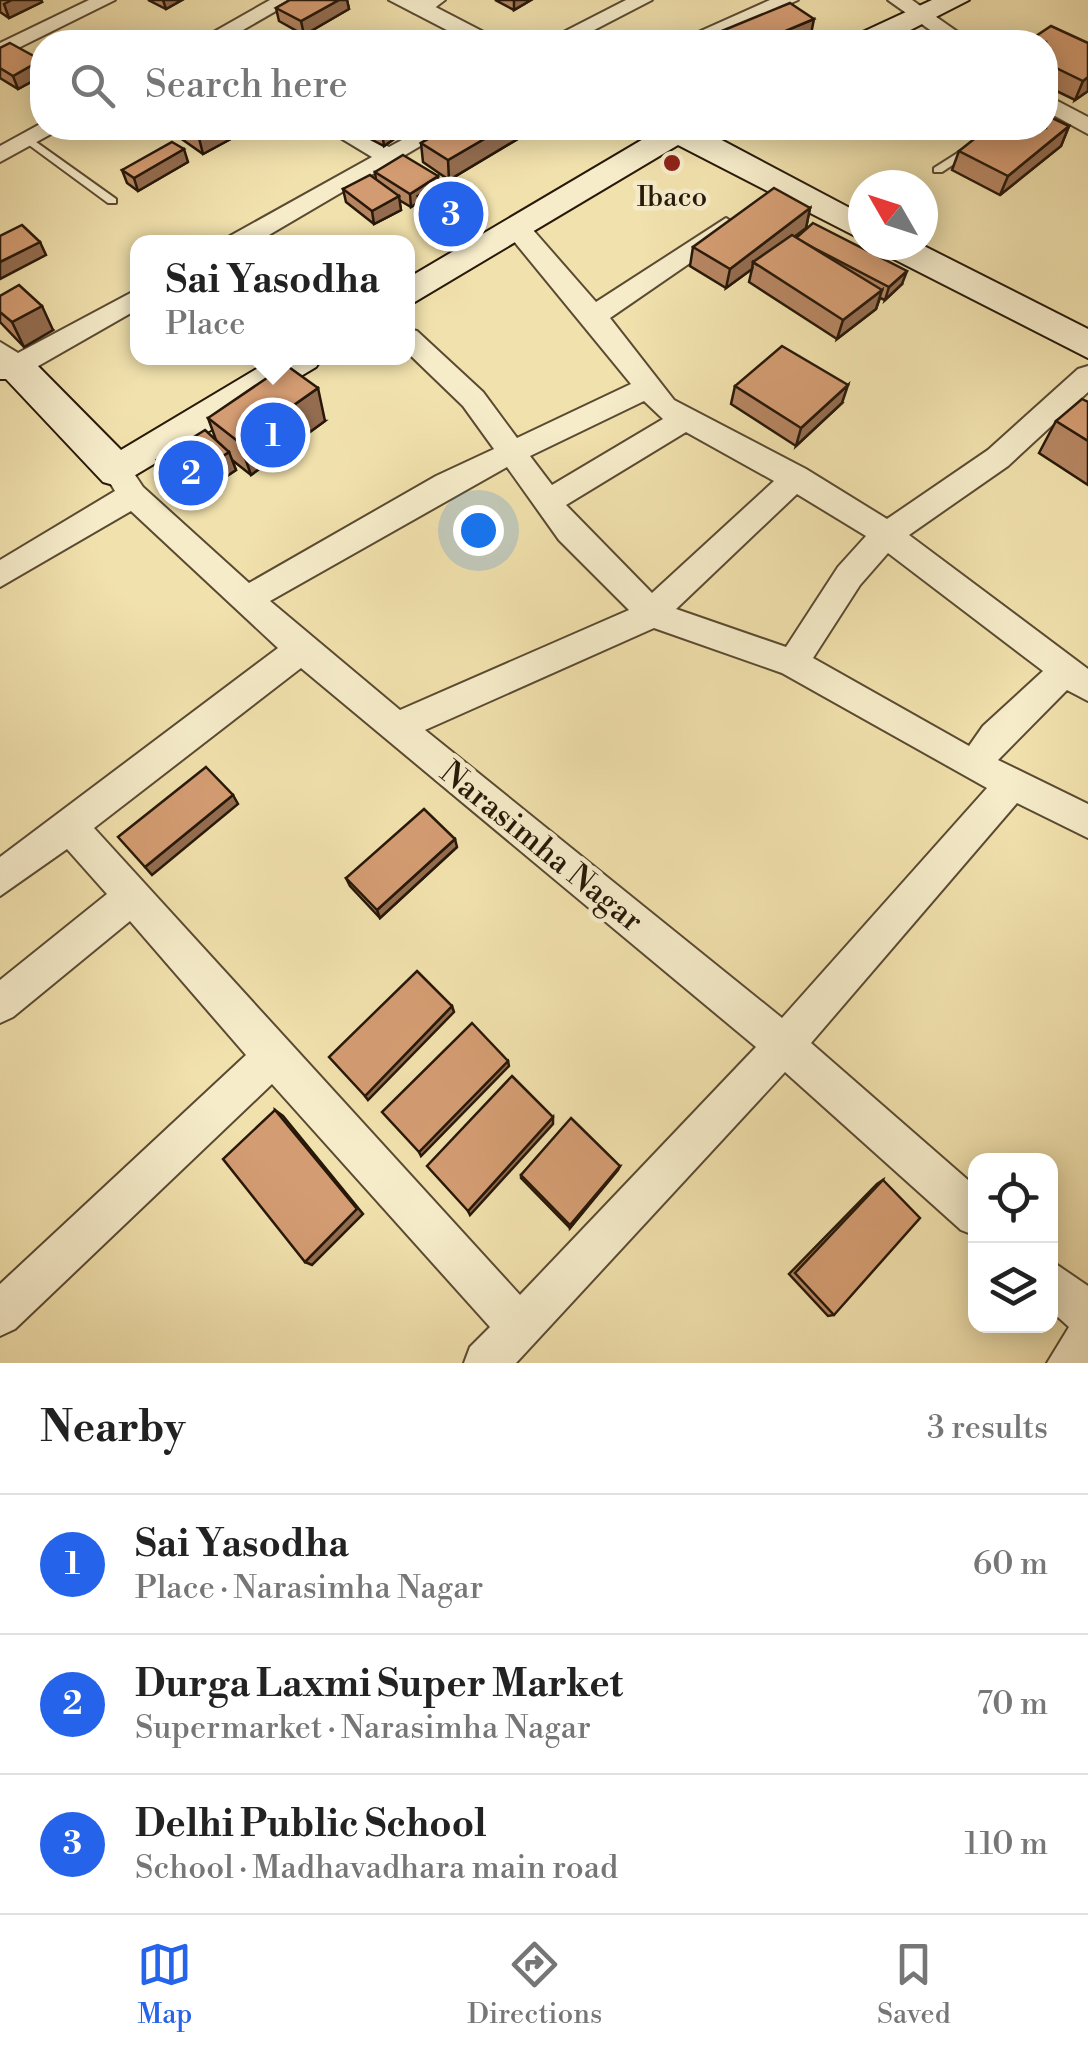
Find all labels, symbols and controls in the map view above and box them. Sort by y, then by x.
search box [30,30,1058,140]
icon: search [65,58,120,113]
text: Search here [145,62,348,109]
marker: Ibaco [661,152,683,174]
north arrow [848,170,938,260]
pin: 3 [418,176,484,252]
place label: Ibaco [637,180,707,215]
popup [130,235,415,365]
text: Sai Yasodha [166,257,379,304]
text: Place [166,304,245,344]
pin: 1 [240,398,306,472]
pin: 2 [158,436,224,510]
your location [453,505,504,556]
street label: Narasimha Nagar [432,753,651,941]
map controls [968,1153,1058,1333]
button: locate [968,1153,1058,1243]
button: layers [968,1243,1058,1333]
text: Nearby [40,1402,185,1455]
text: 3 results [927,1408,1048,1448]
text: Sai Yasodha [135,1521,349,1568]
text: 1 [65,1544,80,1584]
text: 60 m [973,1544,1048,1584]
text: Place · Narasimha Nagar [135,1568,483,1608]
text: Durga Laxmi Super Market [135,1661,623,1708]
text: 2 [62,1684,83,1724]
text: 70 m [977,1684,1048,1724]
text: Supermarket · Narasimha Nagar [135,1708,591,1748]
text: Delhi Public School [135,1801,487,1848]
text: 3 [63,1824,82,1864]
text: 110 m [965,1824,1048,1864]
text: School · Madhavadhara main road [135,1848,618,1888]
tab: Map [137,1937,192,2032]
tab: Directions [467,1937,602,2032]
tab: Saved [877,1937,951,2032]

